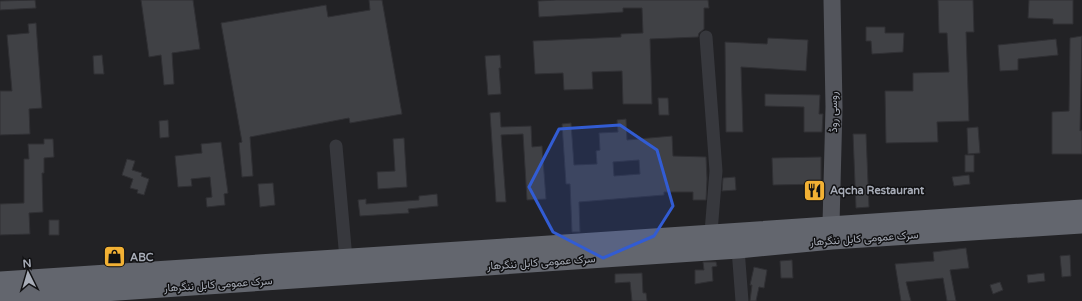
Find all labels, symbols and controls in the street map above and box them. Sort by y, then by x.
street label: روسی روڈ [827,91,840,132]
restaurant icon: Aqcha Restaurant [801,177,827,203]
place label: Aqcha Restaurant [830,184,925,198]
street label: سرک عمومی کابل ننگرهار [808,228,919,249]
shop icon: ABC [101,244,127,270]
place label: ABC [130,251,154,264]
street label: سرک عمومی کابل ننگرهار [485,252,596,273]
north arrow [8,253,48,293]
text: N [22,257,32,270]
street label: سرک عمومی کابل ننگرهار [162,274,273,295]

